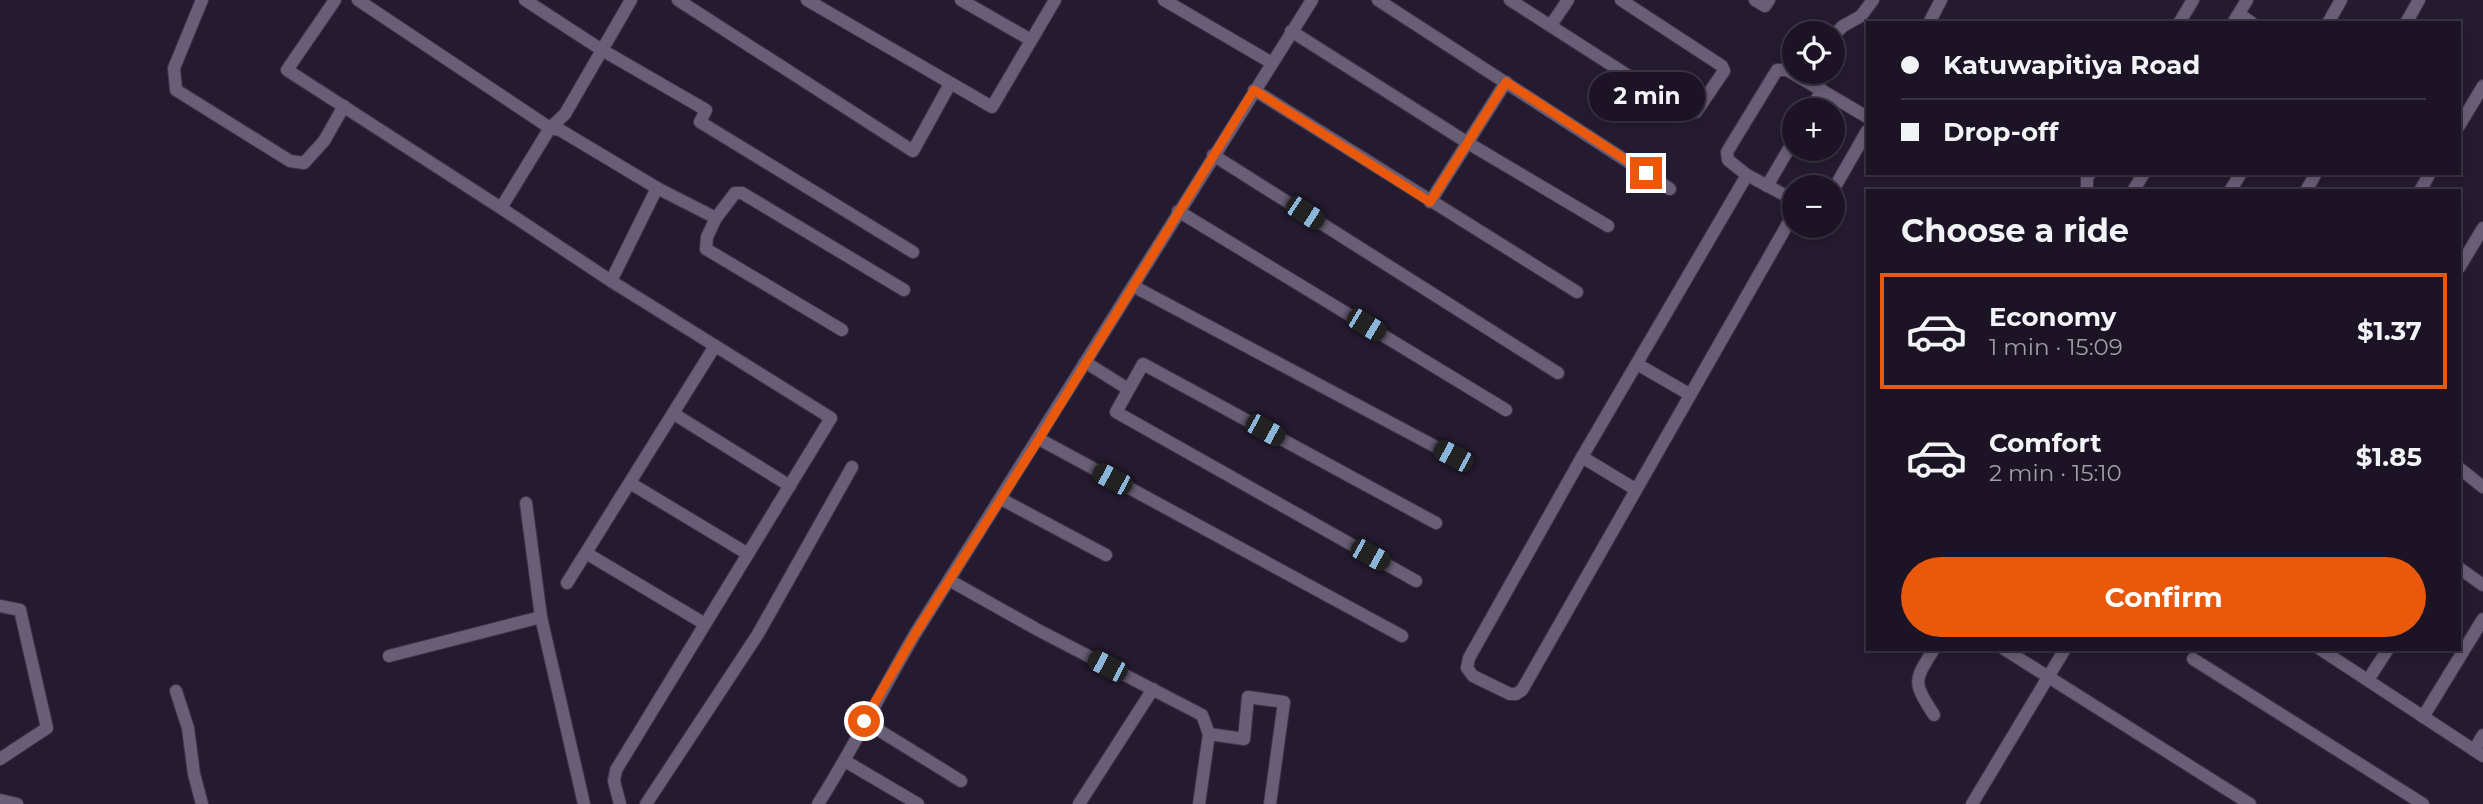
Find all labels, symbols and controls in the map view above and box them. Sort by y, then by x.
map controls [1782,21,1845,238]
button: locate [1782,21,1845,84]
text: Katuwapitiya Road [1943,49,2200,81]
callout: 2 min [1588,72,1704,120]
text: 2 min [1613,82,1681,110]
button: + [1782,98,1845,161]
text: Drop-off [1943,116,2058,148]
route end [1630,157,1662,189]
button: − [1782,175,1845,238]
car [1282,193,1329,233]
text: Choose a ride [1901,211,2129,250]
icon: car [1905,300,1968,363]
text: Economy [1989,301,2116,333]
car [1343,305,1390,345]
text: $1.37 [2357,315,2422,347]
text: 1 min · 15:09 [1989,333,2123,361]
car [1242,411,1289,449]
icon: car [1905,426,1968,489]
text: Comfort [1989,427,2101,459]
car [1430,437,1477,475]
text: $1.85 [2356,441,2422,473]
text: 2 min · 15:10 [1989,459,2122,487]
car [1089,460,1136,498]
car [1347,536,1394,574]
button: Confirm [1901,557,2426,637]
car [1084,647,1131,685]
route start [848,705,880,737]

